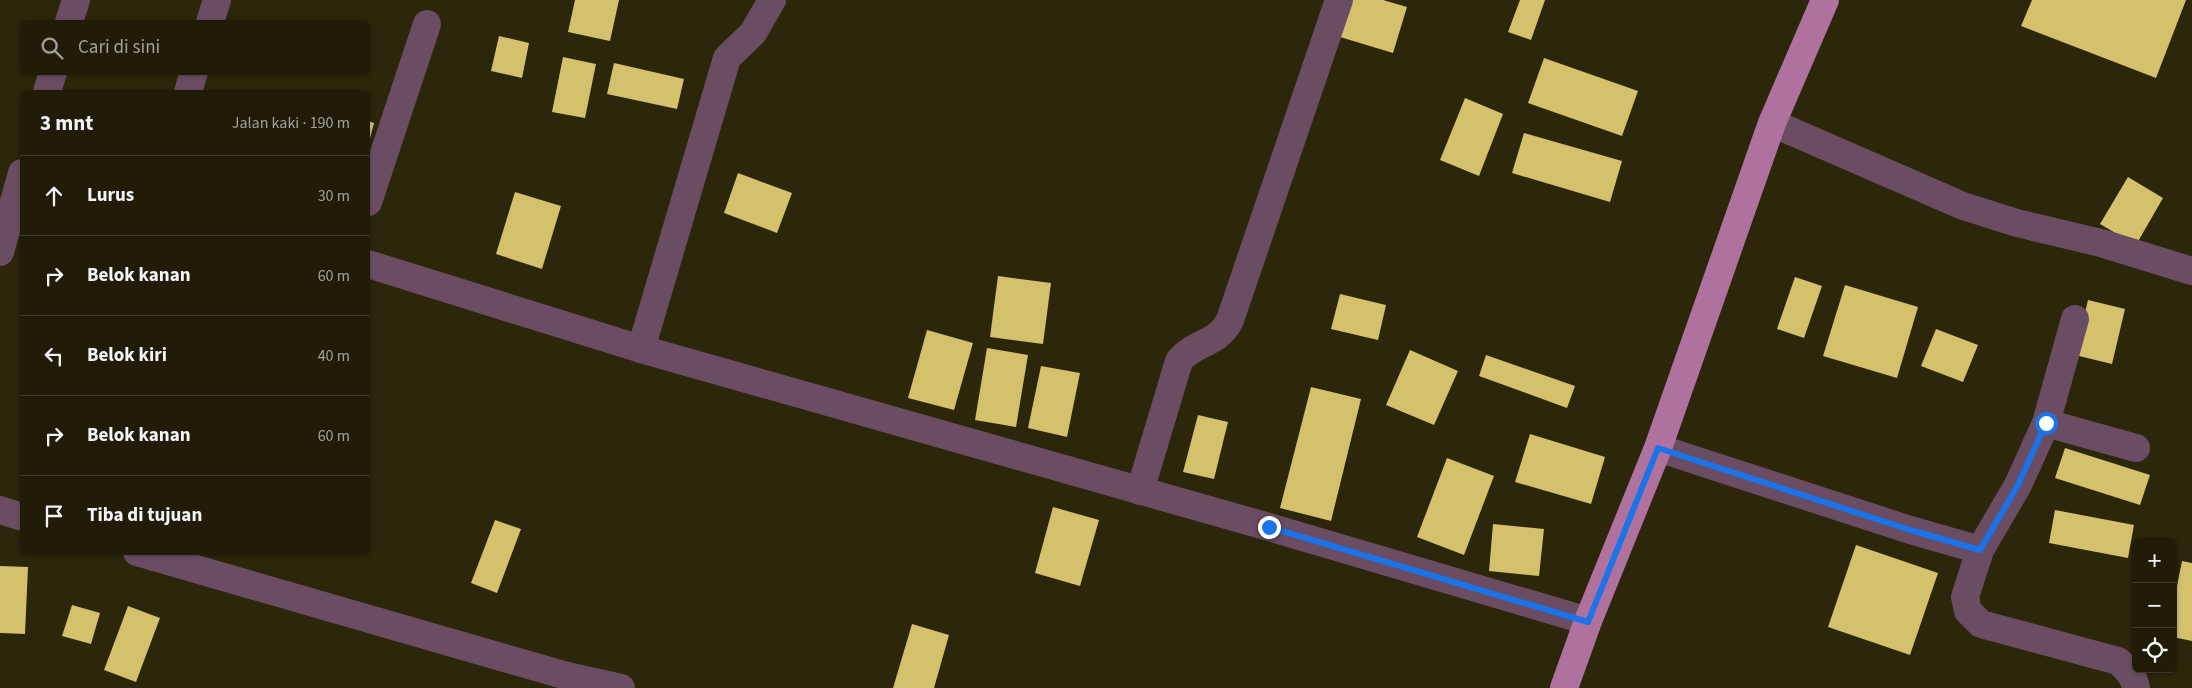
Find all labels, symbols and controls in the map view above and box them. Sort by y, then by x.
search box [20,20,370,75]
icon: search [38,34,66,62]
text: Cari di sini [78,34,160,61]
text: 3 mnt [40,108,93,138]
text: Jalan kaki · 190 m [232,112,350,134]
icon: ahead [40,182,68,210]
text: Lurus [87,182,134,209]
text: 30 m [318,185,350,207]
icon: right [40,262,68,290]
text: Belok kanan [87,262,191,289]
text: 60 m [318,265,350,287]
icon: left [40,342,68,370]
text: Belok kiri [87,342,167,369]
text: 40 m [318,345,350,367]
route start [2035,412,2058,435]
icon: right [40,422,68,450]
text: Belok kanan [87,422,191,449]
text: 60 m [318,425,350,447]
icon: arrive [40,502,68,530]
text: Tiba di tujuan [87,502,202,529]
route end [1258,516,1281,539]
map controls [2132,538,2177,673]
button: + [2132,538,2177,583]
button: − [2132,583,2177,628]
button: locate [2132,628,2177,673]

